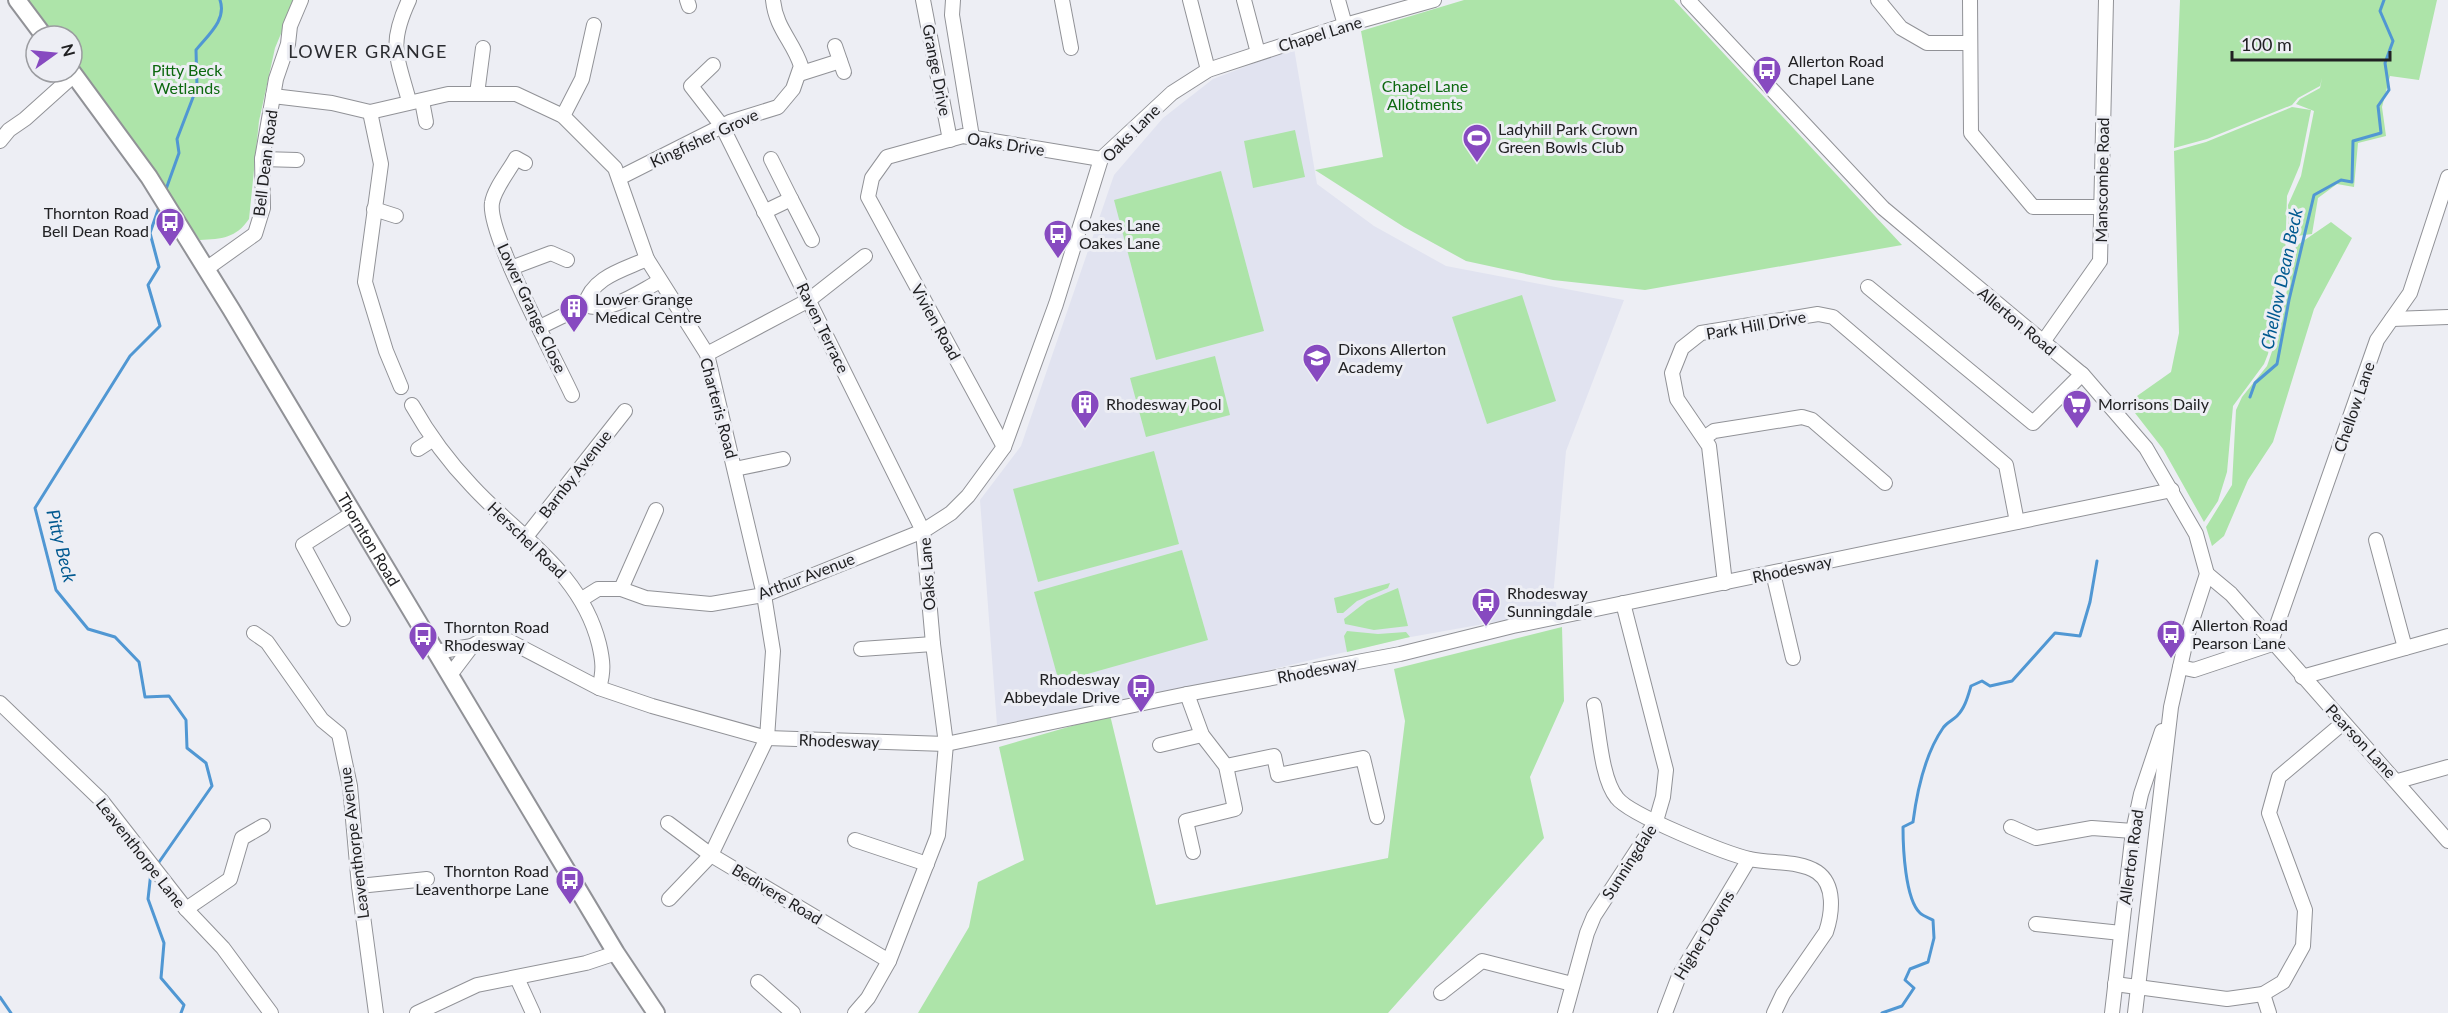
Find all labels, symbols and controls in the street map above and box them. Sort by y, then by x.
street label: Chapel Lane [1276,12,1364,55]
street label: Grange Drive [919,22,956,117]
north arrow [24,24,84,84]
scale bar [2232,24,2390,62]
text: 100 m [2241,33,2292,55]
district label: LOWER GRANGE [288,40,448,62]
text: N [58,42,80,58]
place label: Allerton Road Chapel Lane [1788,51,1884,88]
bus stop icon: Allerton Road Chapel Lane [1751,54,1783,96]
park label: Pitty Beck Wetlands [152,60,223,97]
park label: Chapel Lane Allotments [1382,76,1468,113]
street label: Oaks Lane [1098,100,1163,165]
street label: Kingfisher Grove [647,104,761,171]
street label: Bell Dean Road [249,109,280,217]
street label: Manscombe Road [2091,117,2112,243]
place label: Ladyhill Park Crown Green Bowls Club [1498,119,1638,156]
sports icon: Ladyhill Park Crown Green Bowls Club [1461,122,1493,164]
street label: Oaks Drive [966,128,1046,159]
place label: Thornton Road Bell Dean Road [42,203,149,240]
bus stop icon: Thornton Road Bell Dean Road [154,206,186,248]
water label: Chellow Dean Beck [2255,206,2307,351]
place label: Oakes Lane Oakes Lane [1079,215,1160,252]
bus stop icon: Oakes Lane Oakes Lane [1042,218,1074,260]
street label: Lower Grange Close [494,240,571,376]
street label: Raven Terrace [793,280,853,376]
street label: Vivien Road [908,281,965,363]
street label: Allerton Road [1974,283,2060,359]
place label: Lower Grange Medical Centre [595,289,702,326]
building icon: Lower Grange Medical Centre [558,292,590,334]
street label: Park Hill Drive [1704,306,1807,343]
place label: Dixons Allerton Academy [1338,339,1446,376]
school or university icon: Dixons Allerton Academy [1301,342,1333,384]
street label: Charteris Road [697,355,742,460]
street label: Chellow Lane [2329,359,2378,455]
building icon: Rhodesway Pool [1069,388,1101,430]
supermarket icon: Morrisons Daily [2061,388,2093,430]
place label: Rhodesway Pool [1106,394,1222,413]
place label: Morrisons Daily [2098,394,2210,413]
street label: Barnby Avenue [534,426,615,521]
street label: Thornton Road [334,489,404,589]
street label: Herschel Road [484,498,570,582]
water label: Pitty Beck [42,507,82,585]
street label: Oaks Lane [914,537,939,611]
street label: Arthur Avenue [755,548,857,603]
street label: Rhodesway [1750,551,1834,586]
place label: Rhodesway Sunningdale [1507,583,1592,620]
bus stop icon: Rhodesway Sunningdale [1470,586,1502,628]
place label: Allerton Road Pearson Lane [2192,615,2288,652]
place label: Thornton Road Rhodesway [444,617,549,654]
bus stop icon: Allerton Road Pearson Lane [2155,618,2187,660]
bus stop icon: Thornton Road Rhodesway [407,620,439,662]
street label: Rhodesway [1275,652,1359,687]
place label: Rhodesway Abbeydale Drive [1004,669,1121,706]
bus stop icon: Rhodesway Abbeydale Drive [1125,672,1157,714]
street label: Pearson Lane [2322,700,2400,781]
street label: Rhodesway [798,730,880,751]
street label: Leaventhorpe Avenue [335,766,372,920]
street label: Leaventhorpe Lane [93,794,190,911]
street label: Allerton Road [2114,808,2147,906]
street label: Sunningdale [1597,821,1660,903]
street label: Bedivere Road [729,859,826,928]
place label: Thornton Road Leaventhorpe Lane [415,861,549,898]
bus stop icon: Thornton Road Leaventhorpe Lane [554,864,586,906]
street label: Higher Downs [1670,887,1738,983]

